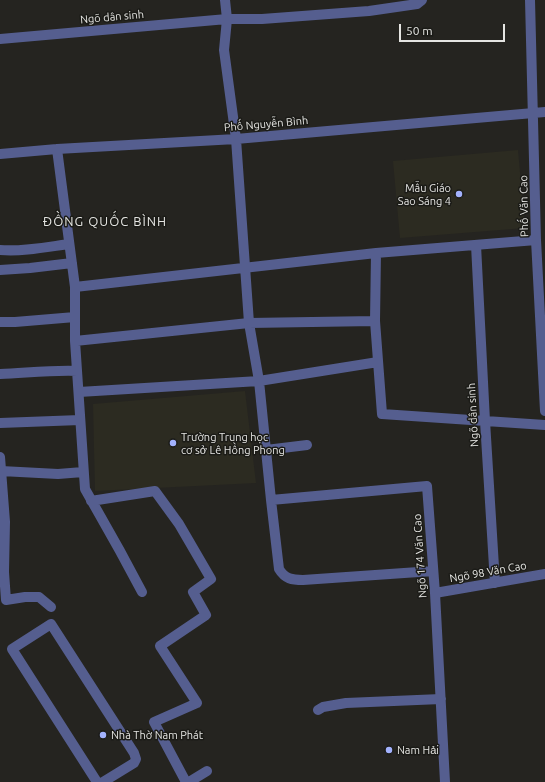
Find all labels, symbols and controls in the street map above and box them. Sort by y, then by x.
street label: Ngõ dân sinh [80,8,144,26]
scale bar [401,16,507,42]
text: 50 m [406,24,433,37]
street label: Phố Nguyễn Bình [223,114,309,134]
street label: Phố Văn Cao [517,175,531,237]
place label: Mẫu Giáo Sao Sáng 4 [398,181,451,207]
marker: Mẫu Giáo Sao Sáng 4 [454,189,464,199]
district label: ĐỒNG QUỐC BÌNH [43,214,167,230]
street label: Ngõ dân sinh [465,383,481,447]
place label: Trường Trung học cơ sở Lê Hồng Phong [181,430,285,456]
marker: Trường Trung học cơ sở Lê Hồng Phong [168,438,178,448]
street label: Ngõ 174 Văn Cao [410,513,430,599]
street label: Ngõ 98 Văn Cao [448,559,528,585]
place label: Nhà Thờ Nam Phát [111,728,203,742]
marker: Nhà Thờ Nam Phát [98,730,108,740]
place label: Nam Hải [397,743,439,757]
marker: Nam Hải [384,745,394,755]

